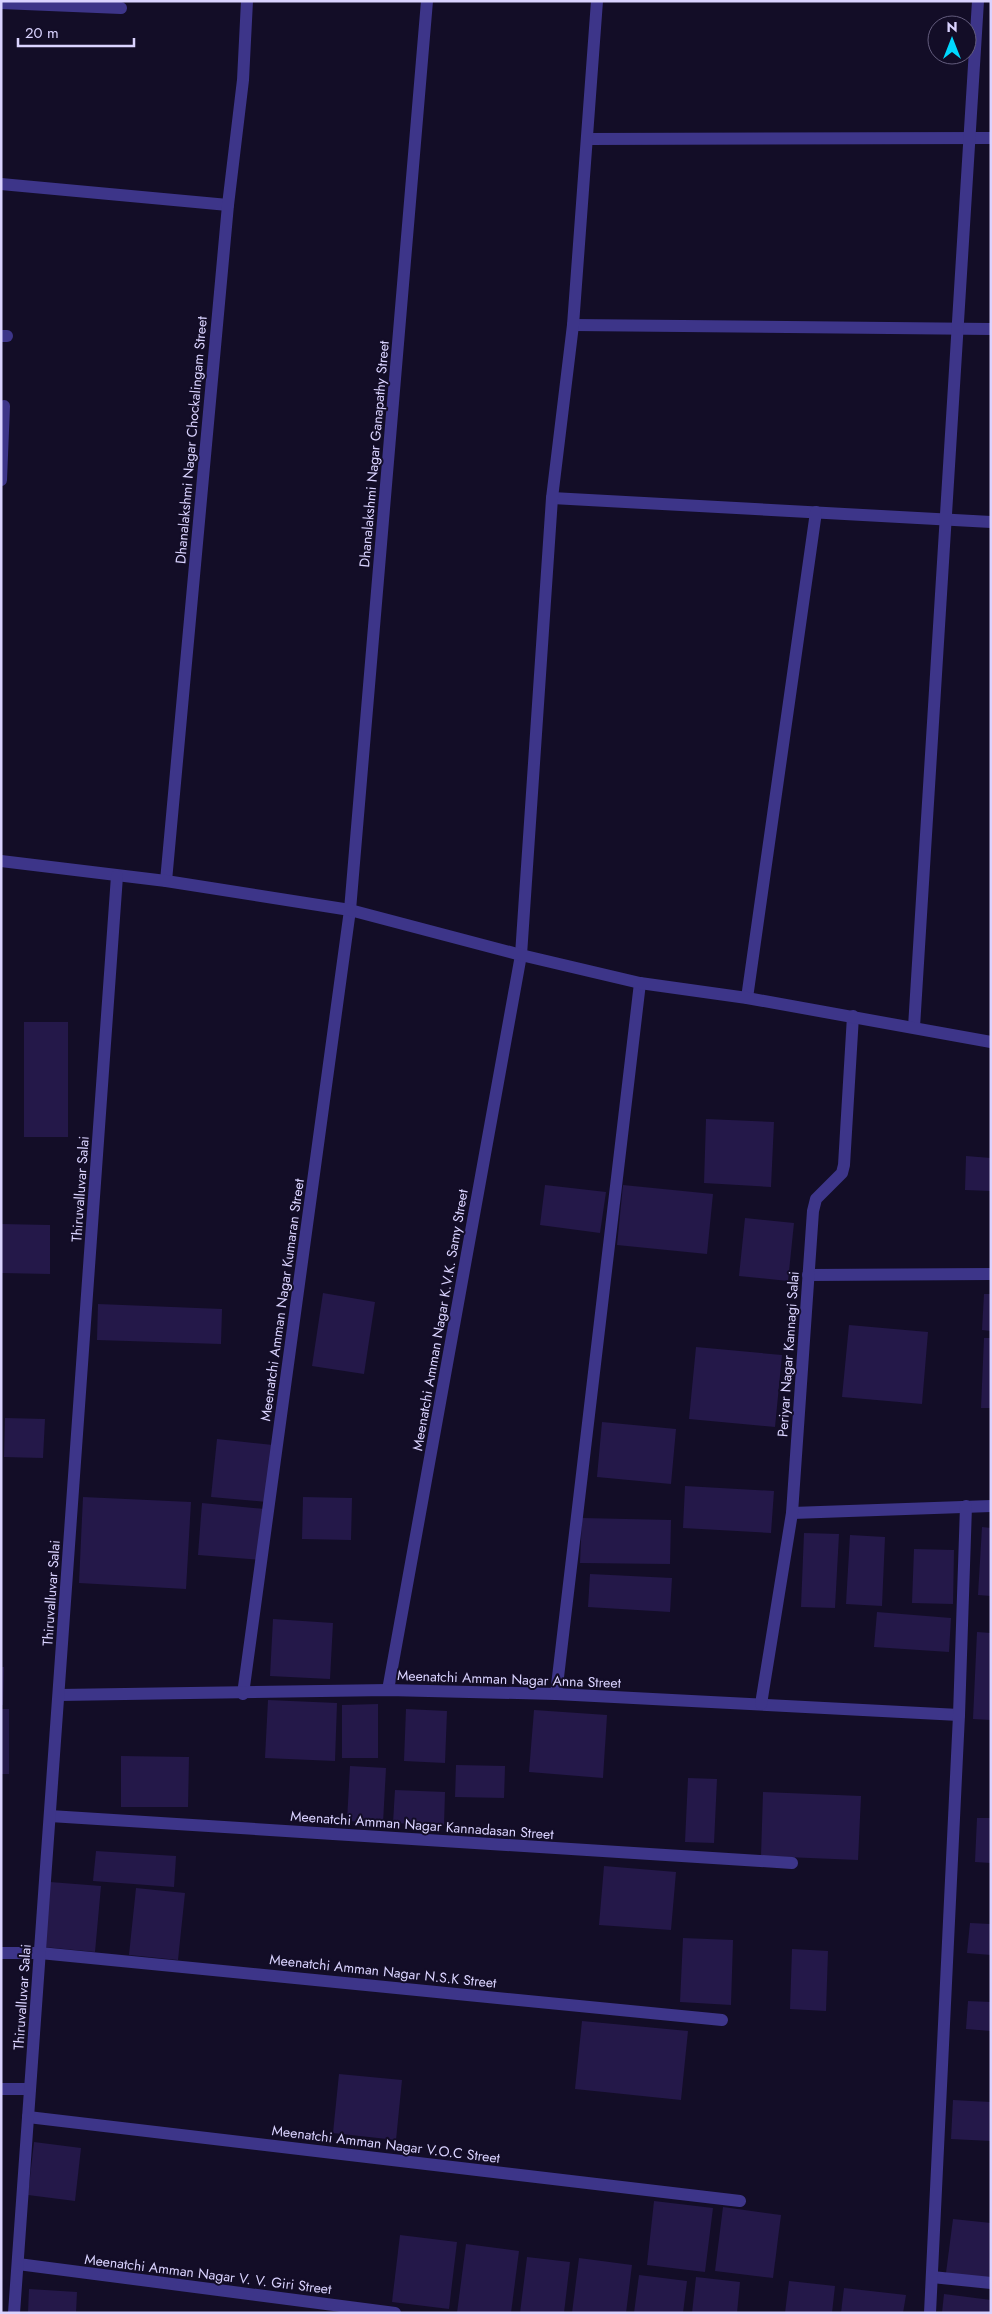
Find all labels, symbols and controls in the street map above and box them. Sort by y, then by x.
scale bar [18,15,134,47]
north arrow [927,15,977,65]
text: N [946,17,958,37]
text: 20 m [25,22,59,44]
street label: Dhanalakshmi Nagar Chockalingam Street [170,315,212,565]
street label: Dhanalakshmi Nagar Ganapathy Street [354,339,394,568]
street label: Thiruvalluvar Salai [66,1135,94,1243]
street label: Meenatchi Amman Nagar Kumaran Street [255,1177,309,1423]
street label: Meenatchi Amman Nagar K.V.K. Samy Street [407,1187,473,1452]
street label: Periyar Nagar Kannagi Salai [772,1271,804,1437]
street label: Thiruvalluvar Salai [37,1539,65,1647]
street label: Meenatchi Amman Nagar Anna Street [397,1665,622,1693]
street label: Meenatchi Amman Nagar Kannadasan Street [290,1806,555,1844]
street label: Thiruvalluvar Salai [8,1943,36,2051]
street label: Meenatchi Amman Nagar N.S.K Street [268,1949,498,1993]
street label: Meenatchi Amman Nagar V.O.C Street [271,2120,502,2168]
street label: Meenatchi Amman Nagar V. V. Giri Street [83,2249,333,2299]

